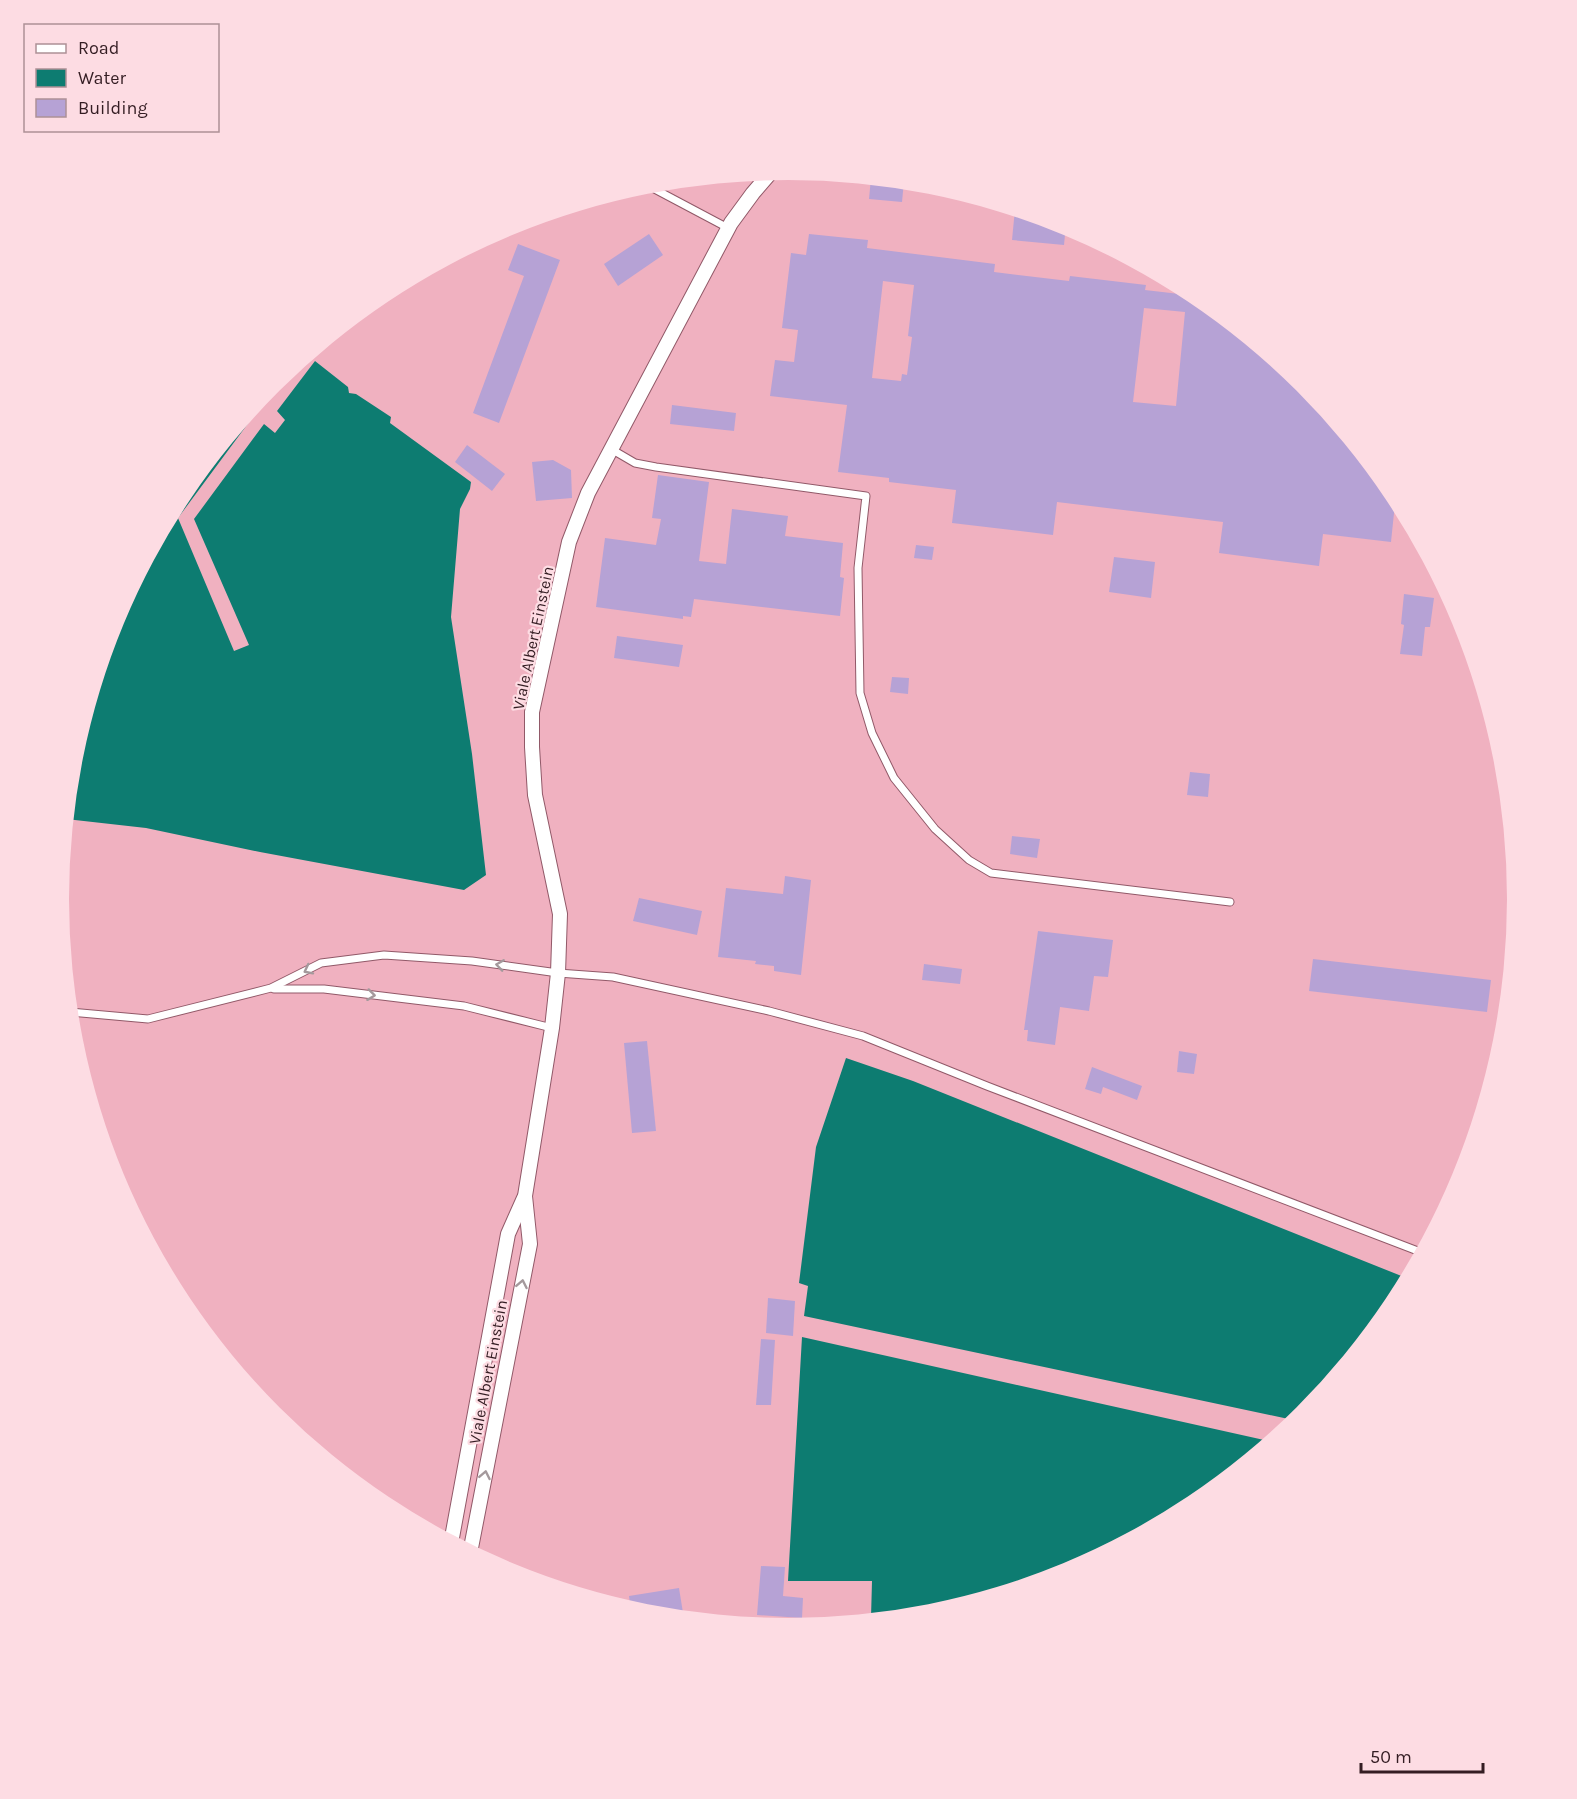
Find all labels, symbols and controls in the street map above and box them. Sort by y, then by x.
legend [24,24,219,132]
text: Road [78,37,119,59]
text: Water [78,67,126,89]
text: Building [78,97,148,119]
street label: Viale Albert Einstein [508,564,558,712]
one-way arrow [495,959,504,971]
one-way arrow [303,963,314,974]
one-way arrow [367,988,376,1001]
one-way arrow [515,1279,528,1289]
street label: Viale Albert Einstein [465,1298,511,1446]
one-way arrow [478,1470,491,1480]
scale bar [1361,1736,1482,1774]
text: 50 m [1370,1746,1412,1768]

